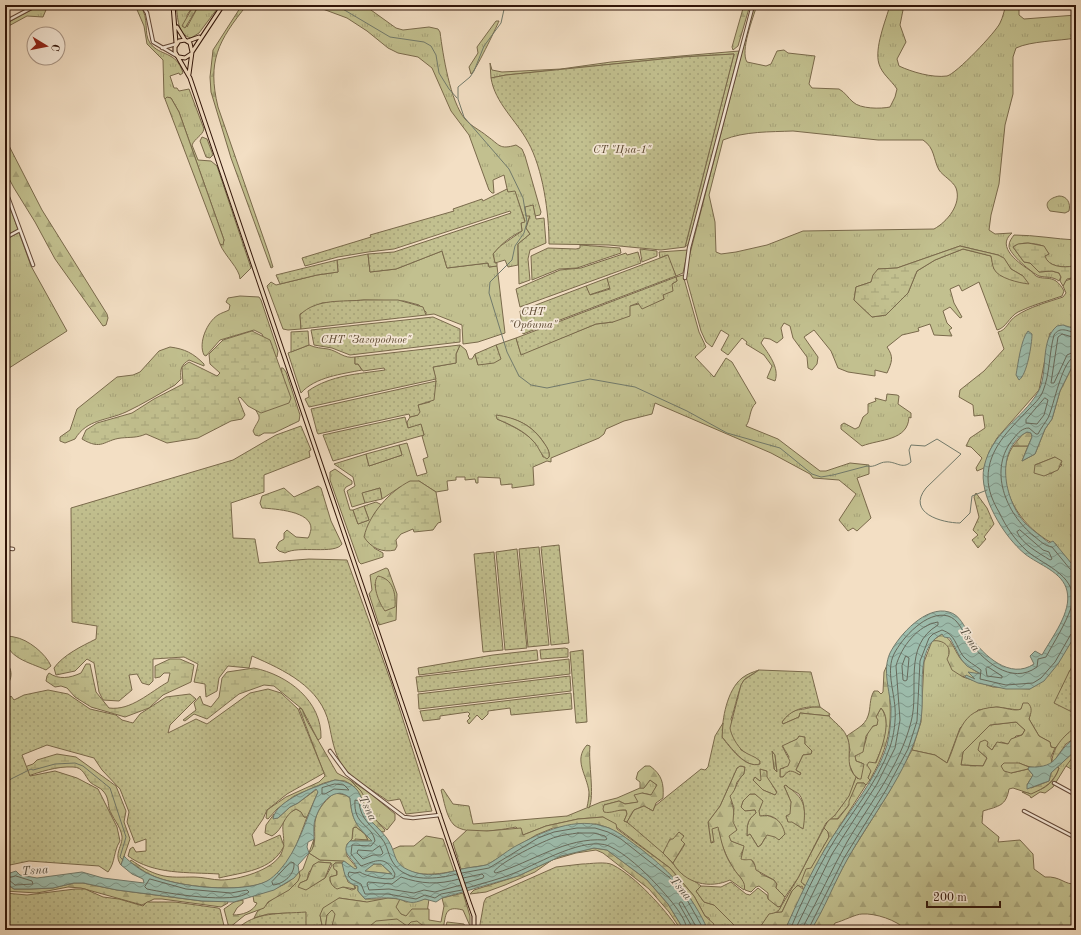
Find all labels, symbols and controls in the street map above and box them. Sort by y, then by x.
north arrow [26,26,66,66]
text: С [48,43,60,52]
park label: СТ "Цна-1" [593,145,652,156]
park label: CНТ "Орбита" [509,307,558,331]
park label: СНТ "Загородное" [321,334,412,346]
water label: Tsna [957,625,982,654]
water label: Tsna [356,794,379,824]
water label: Tsna [21,864,49,878]
water label: Tsna [667,875,694,903]
scale bar [927,883,1000,909]
text: 200 m [933,892,967,904]

